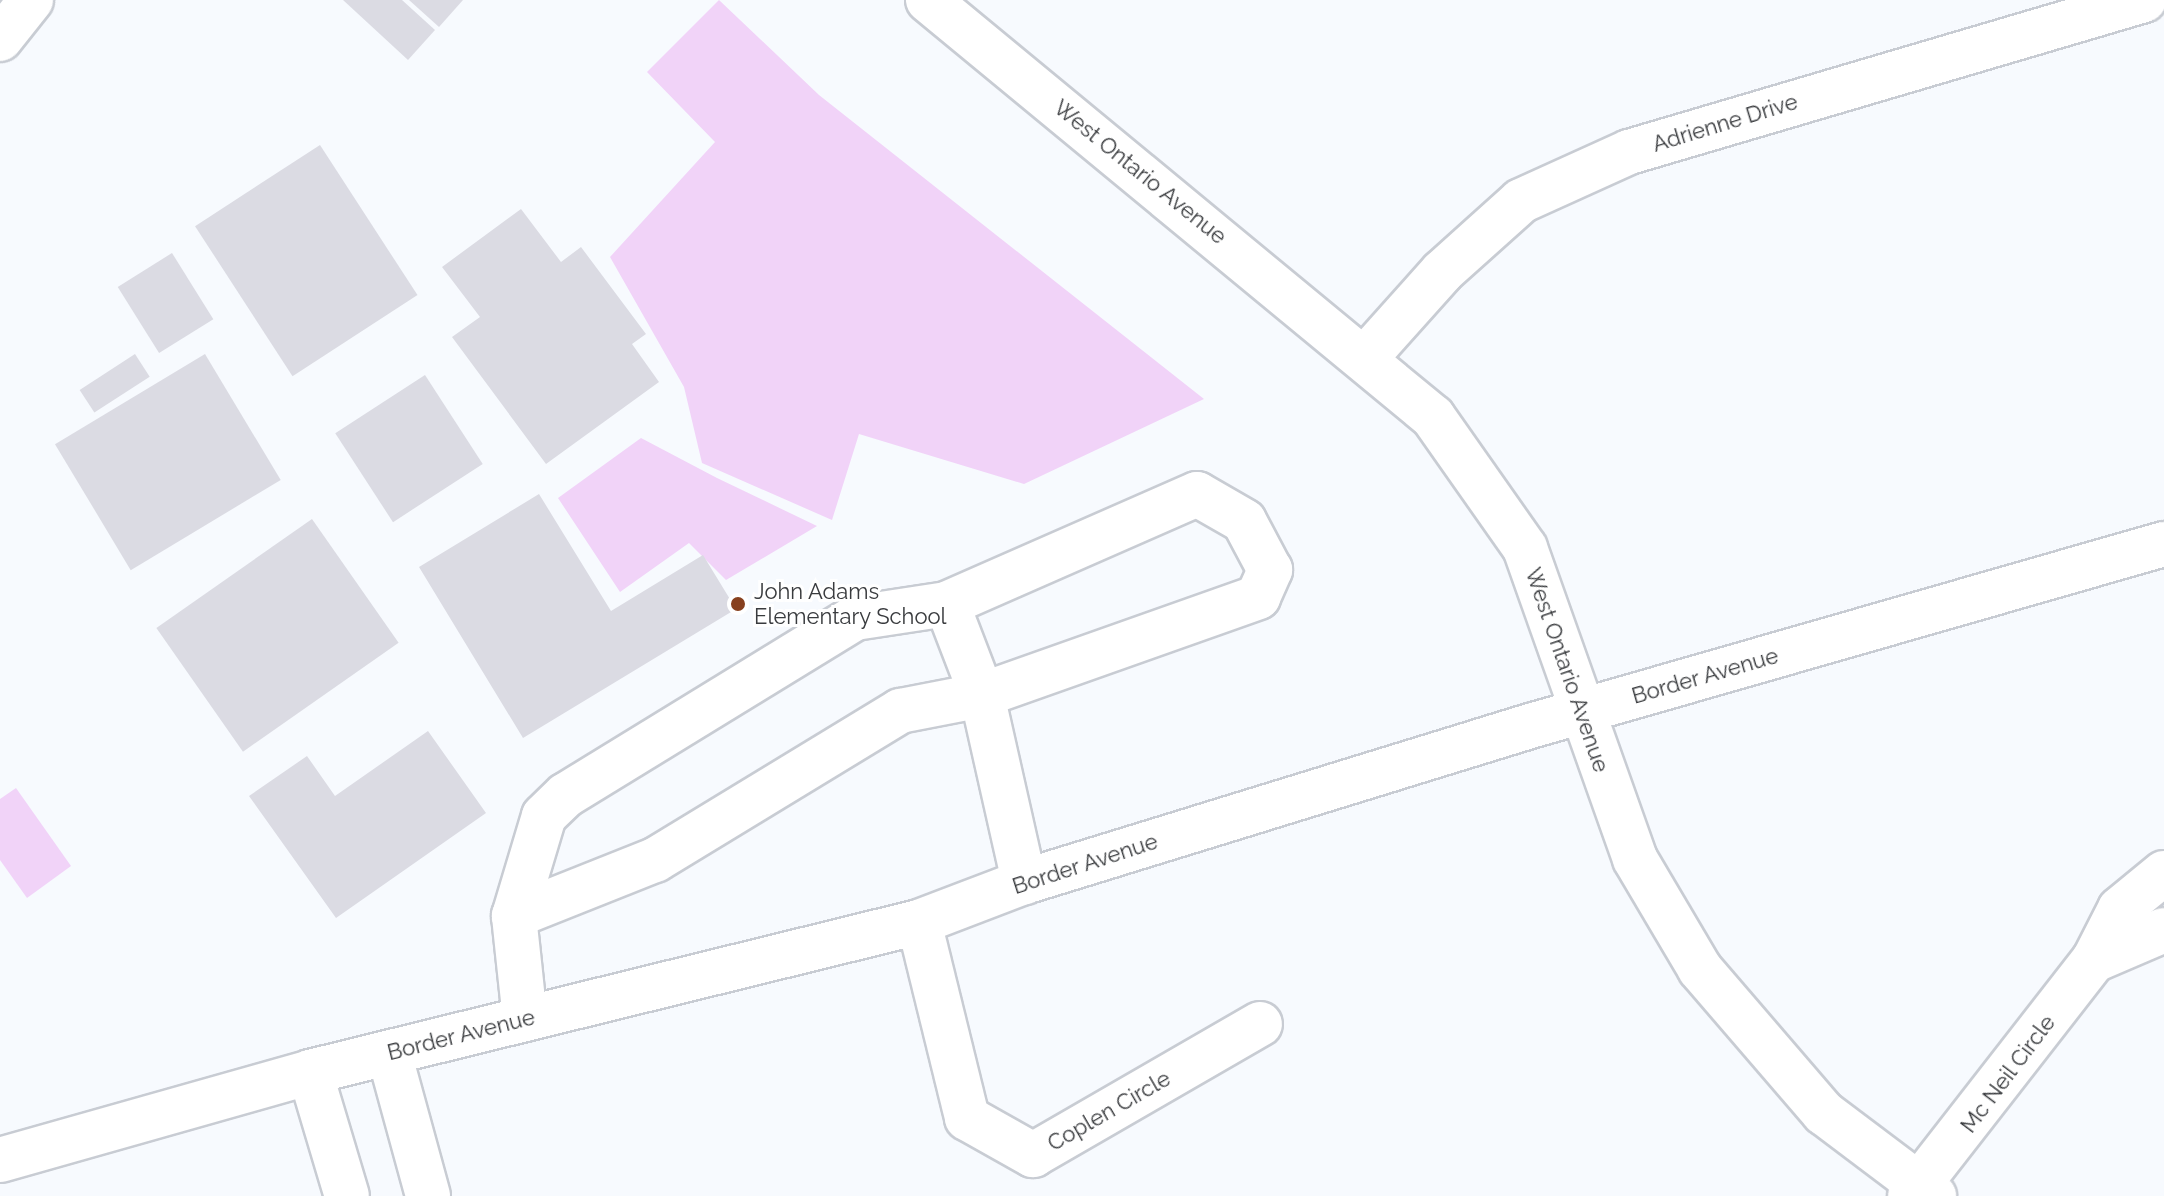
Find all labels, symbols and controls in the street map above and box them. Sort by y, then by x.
street label: Adrienne Drive [1649,88,1801,158]
street label: West Ontario Avenue [1048,94,1232,250]
street label: West Ontario Avenue [1520,564,1614,776]
place label: John Adams Elementary School [754,578,947,630]
marker: John Adams Elementary School [729,595,747,613]
street label: Border Avenue [1628,642,1782,710]
street label: Border Avenue [1009,828,1161,900]
street label: Border Avenue [384,1004,538,1066]
street label: Mc Neil Circle [1955,1010,2061,1138]
street label: Coplen Circle [1043,1065,1175,1157]

